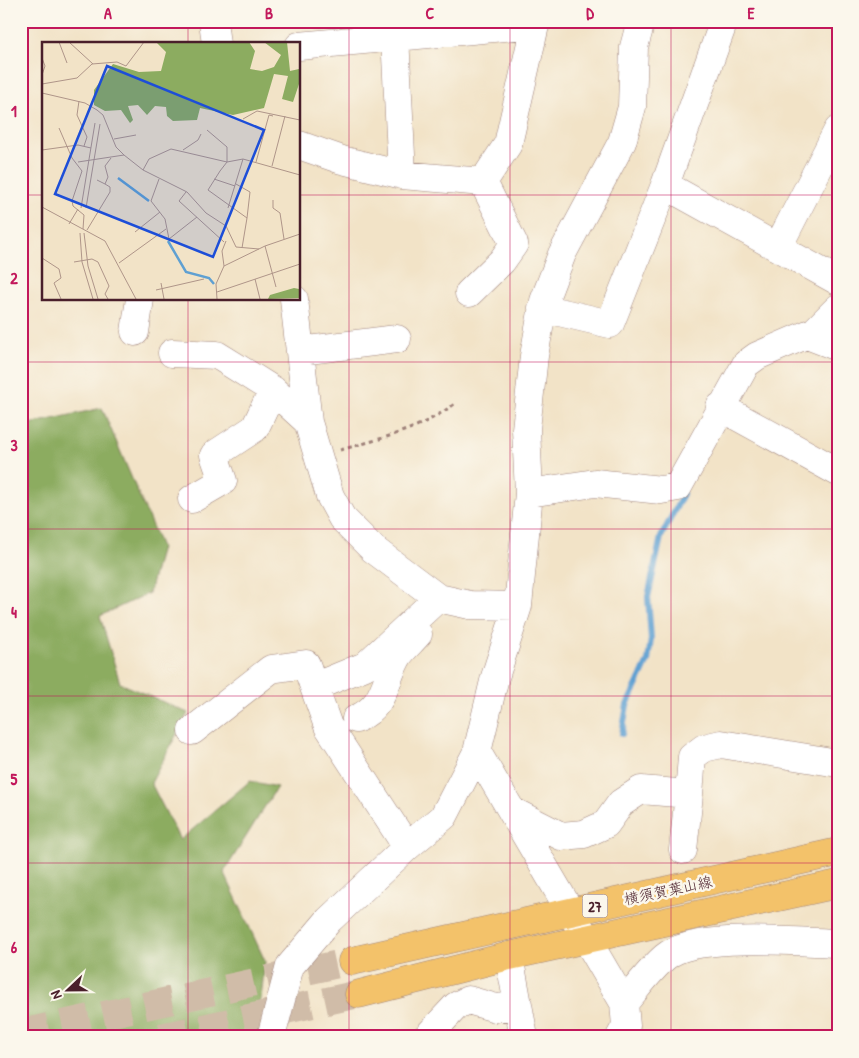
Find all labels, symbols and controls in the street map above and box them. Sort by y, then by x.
text: A [104,2,112,24]
text: B [265,2,273,24]
text: C [426,2,435,24]
text: D [586,2,594,24]
text: E [747,2,755,24]
inset map [42,42,300,300]
text: 1 [11,100,17,122]
text: 2 [10,267,18,289]
text: 3 [10,434,18,456]
text: 4 [11,601,17,623]
text: 5 [11,768,18,790]
street label: 横須賀葉山線 [622,870,714,910]
road number: 27 [582,894,608,918]
text: 6 [11,936,18,958]
north arrow [42,966,92,1016]
text: N [45,988,66,1002]

